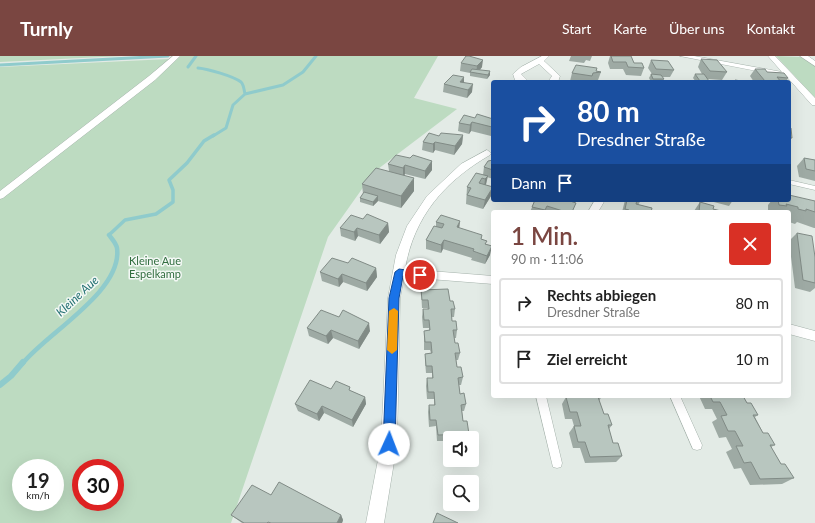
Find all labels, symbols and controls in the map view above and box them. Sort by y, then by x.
text: Turnly [20,17,73,40]
text: Start [562,20,591,37]
text: Karte [613,20,647,37]
text: Über uns [669,20,724,37]
text: Kontakt [746,20,795,37]
text: 80 m [577,94,640,128]
icon: right [511,96,563,148]
text: Dresdner Straße [577,128,706,150]
icon: arrive [554,172,576,194]
text: Dann [511,174,546,192]
text: 1 Min. [511,221,578,250]
button: close [729,223,771,265]
text: 90 m · 11:06 [511,251,584,267]
park label: Kleine Aue Espelkamp [129,254,181,280]
pin [403,258,437,292]
icon: arrive [409,264,431,286]
water label: Kleine Aue [53,272,102,319]
text: Rechts abbiegen [547,286,656,304]
icon: right [513,292,535,314]
text: 80 m [735,294,769,312]
text: Dresdner Straße [547,304,640,320]
icon: arrive [513,348,535,370]
text: Ziel erreicht [547,350,627,368]
text: 10 m [735,350,769,368]
position arrow [368,423,410,465]
map controls [443,431,479,511]
button: sound [443,431,479,467]
speed limit sign: 30 [72,459,124,511]
text: 19 [26,468,50,492]
button: search [443,475,479,511]
text: km/h [26,489,50,501]

